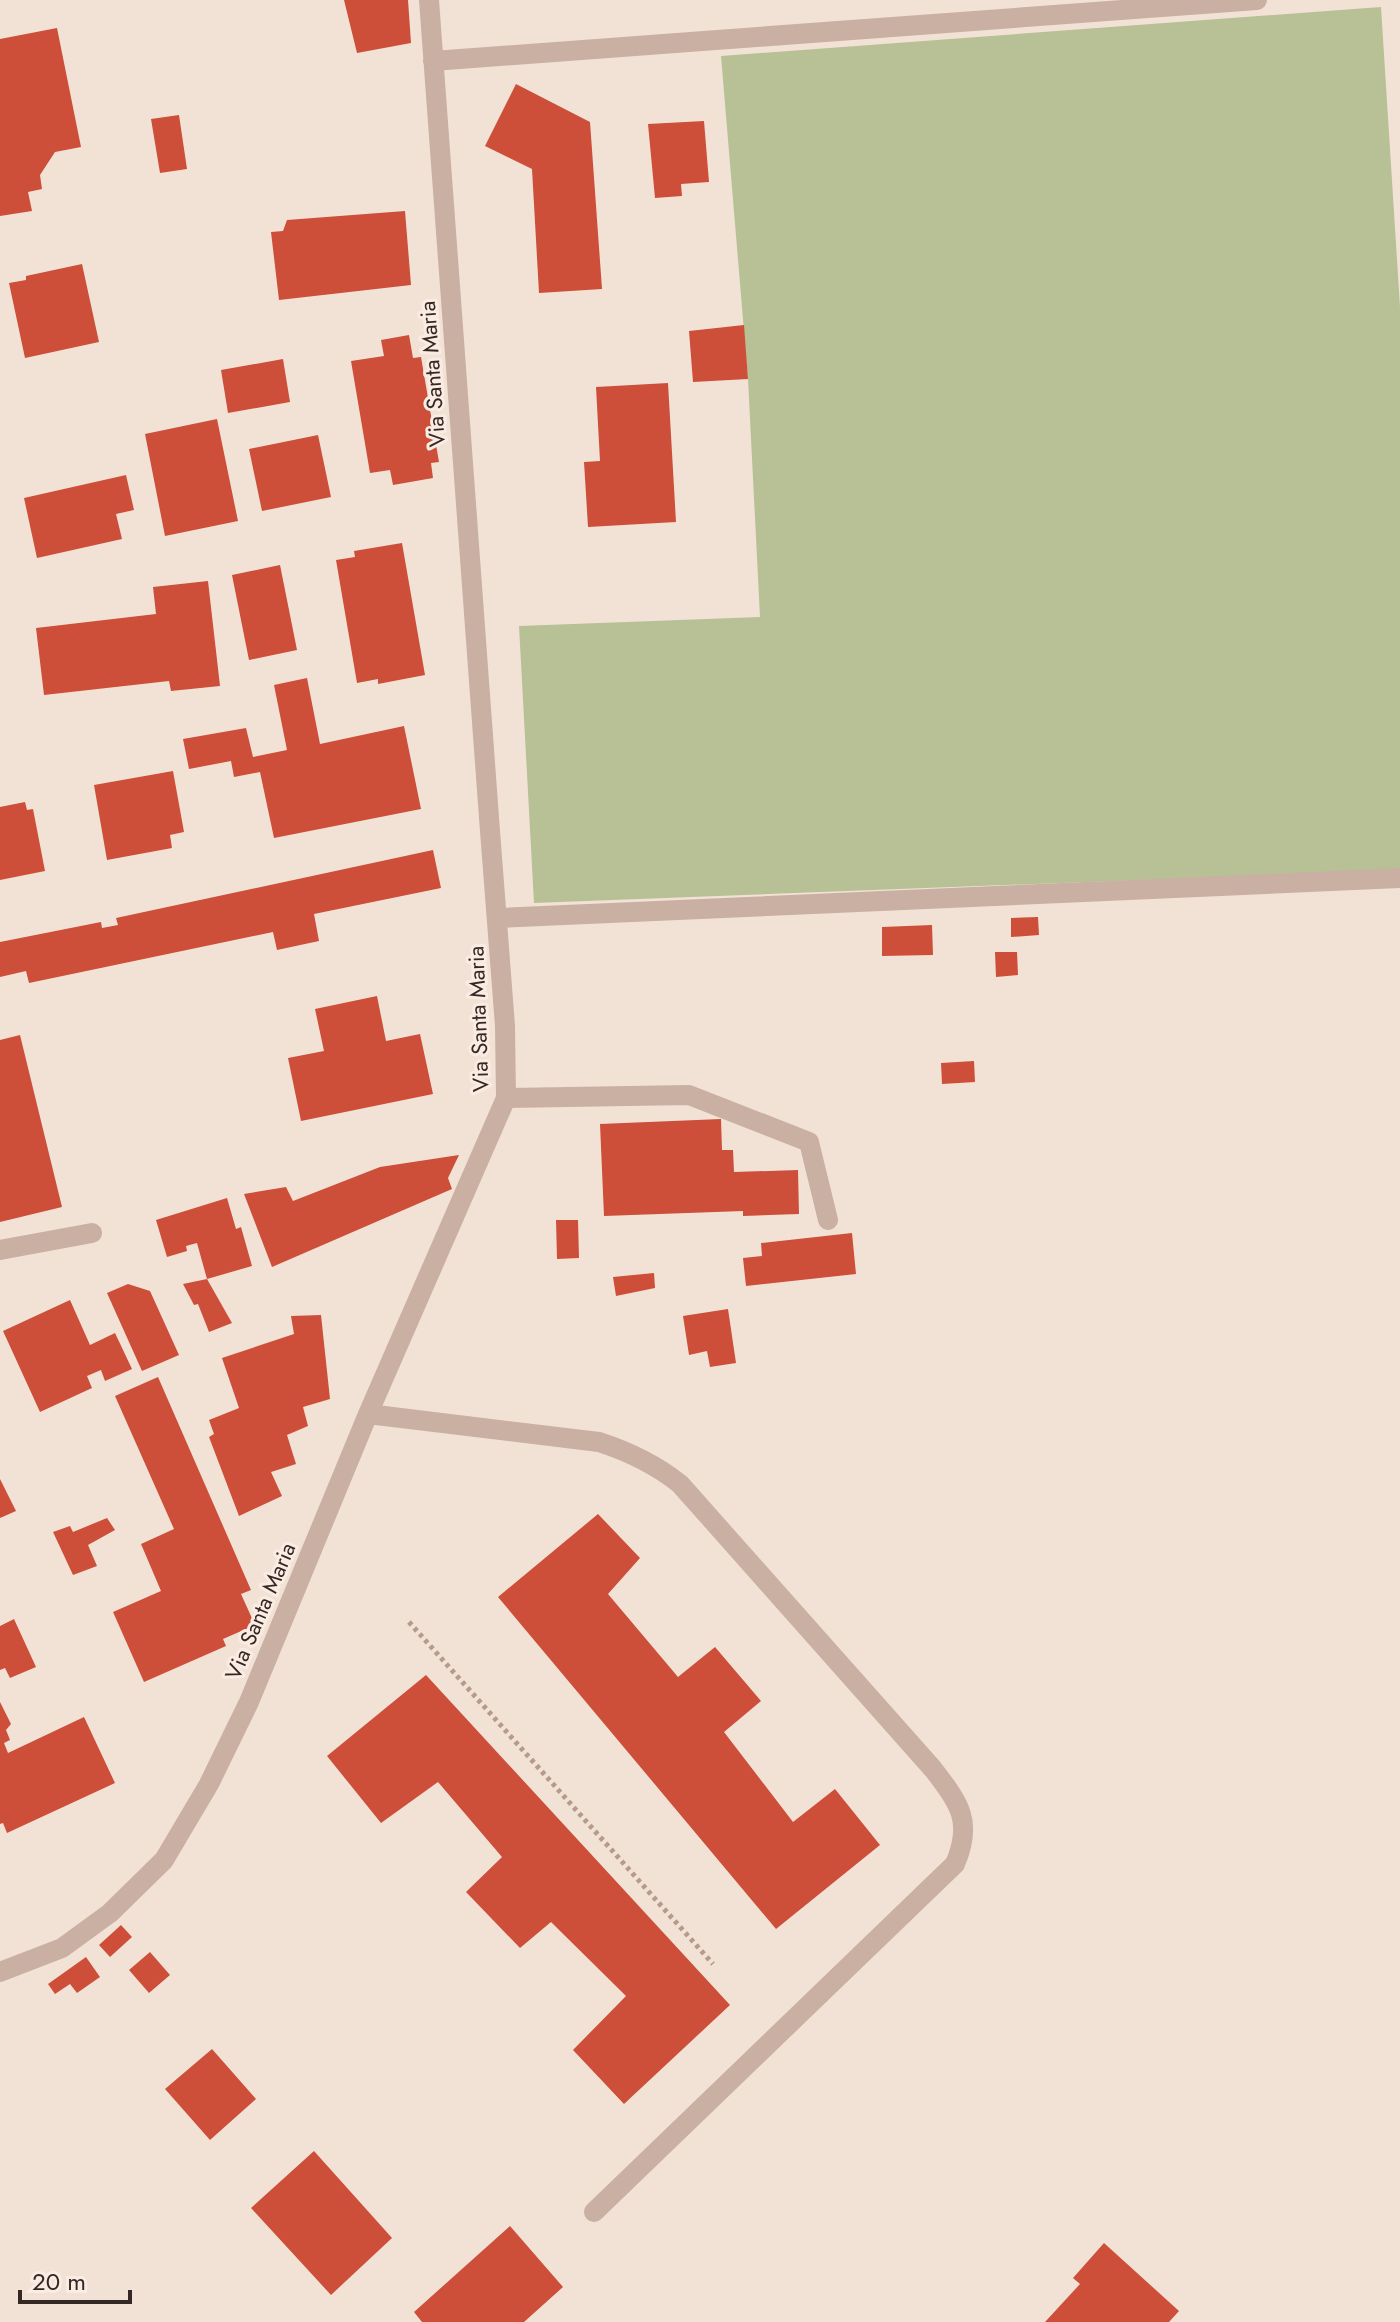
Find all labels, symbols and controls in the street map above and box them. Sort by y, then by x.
street label: Via Santa Maria [411,300,453,448]
street label: Via Santa Maria [459,945,497,1093]
street label: Via Santa Maria [217,1537,303,1685]
scale bar [20,2254,130,2304]
text: 20 m [32,2264,86,2299]

